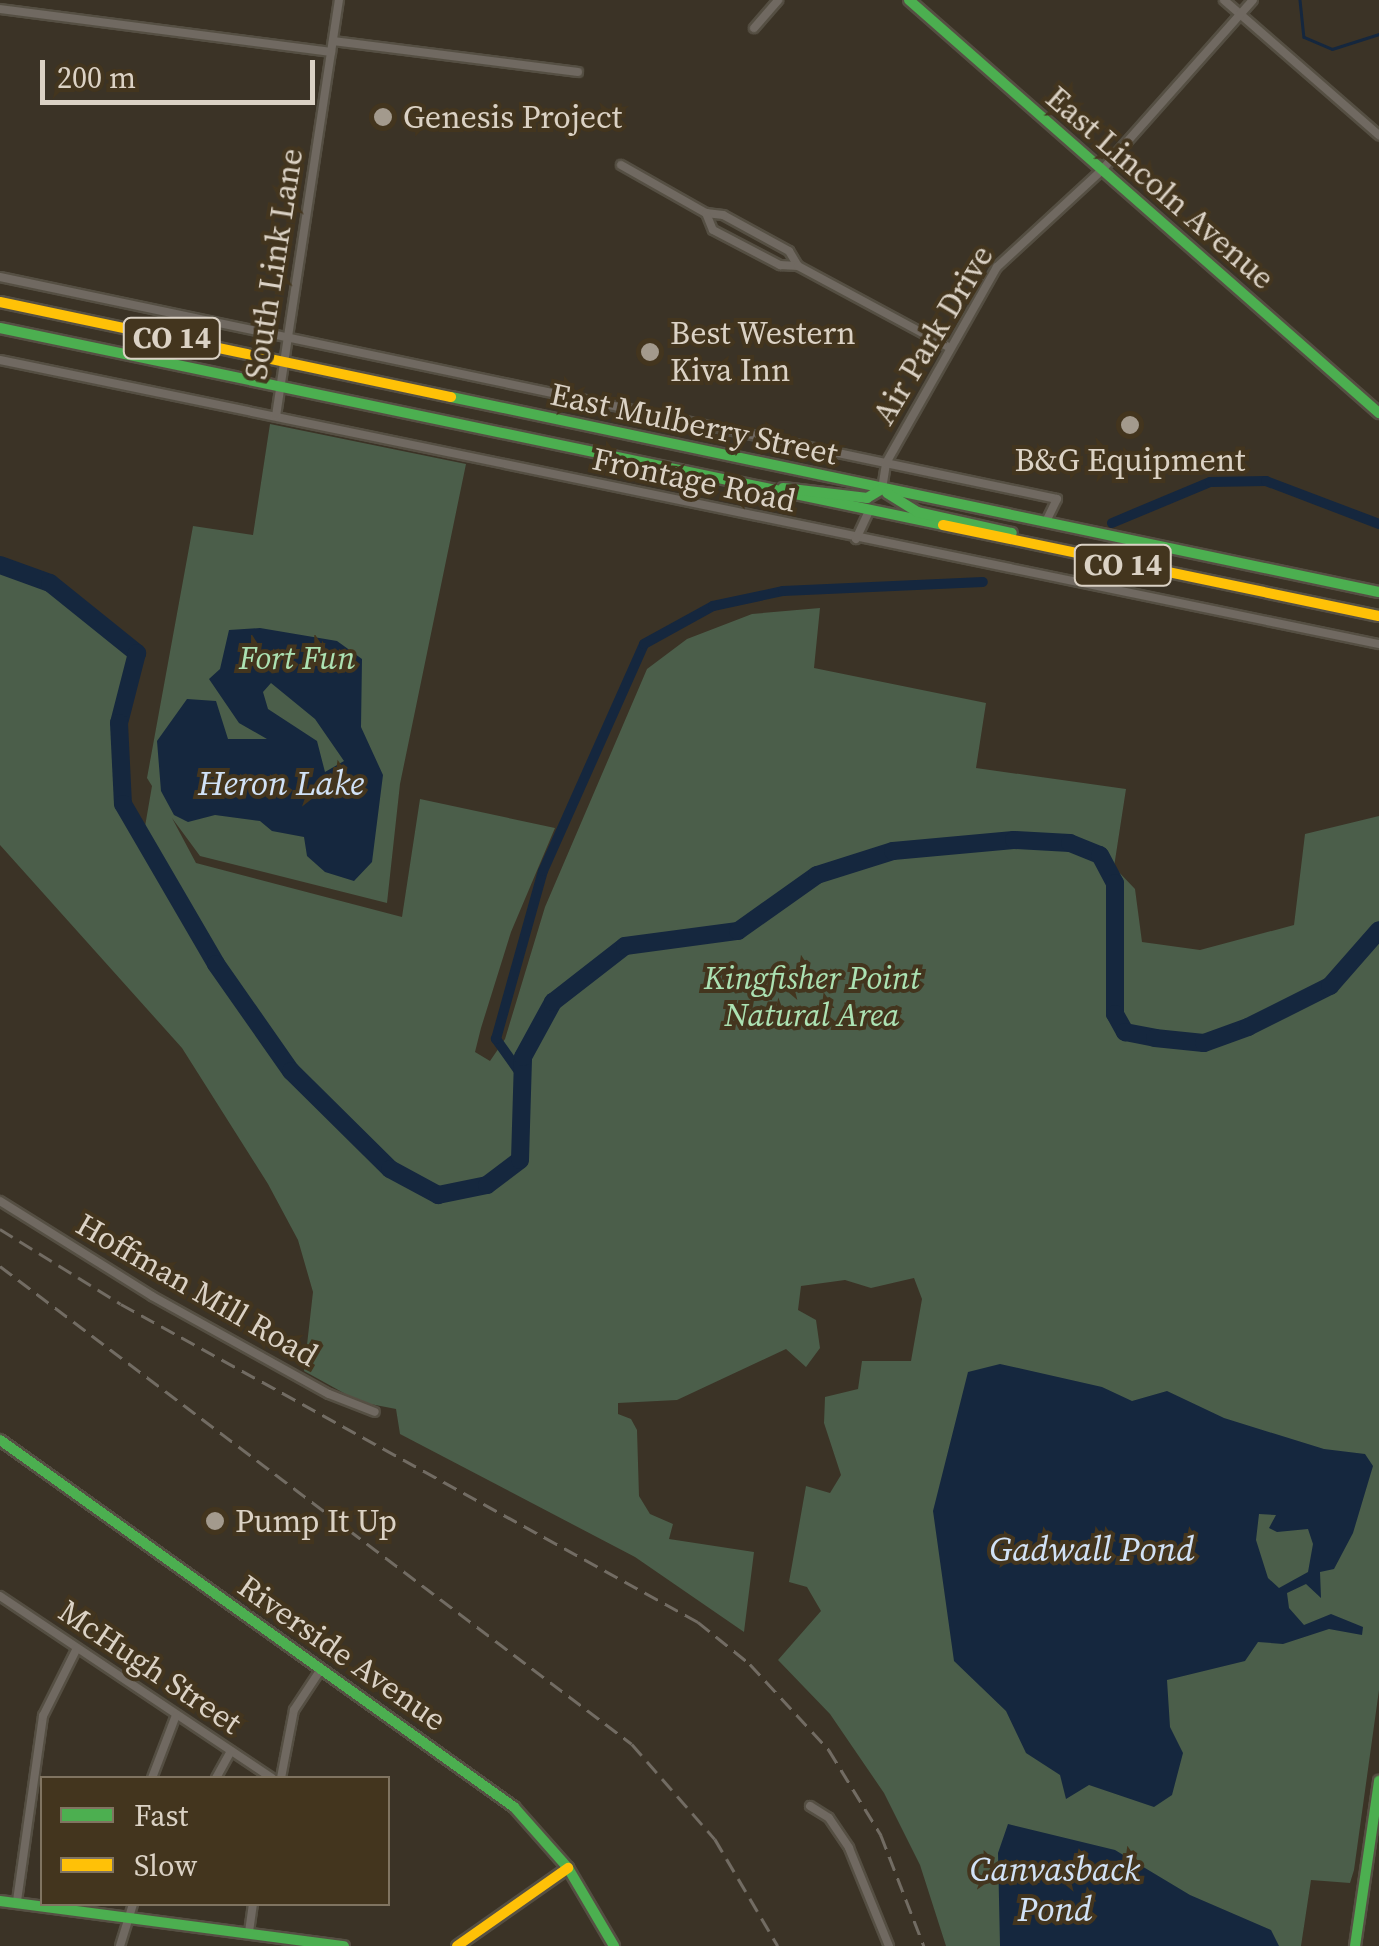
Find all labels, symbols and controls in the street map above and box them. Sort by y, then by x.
scale bar [45,40,320,102]
text: 200 m [57,57,136,98]
street label: East Lincoln Avenue [1038,79,1282,297]
place label: Genesis Project [403,98,622,136]
marker: Genesis Project [372,106,394,128]
street label: South Link Lane [237,146,311,382]
street label: Air Park Drive [865,239,1001,431]
road number: CO 14 [122,313,222,363]
place label: Best Western Kiva Inn [670,315,857,390]
marker: Best Western Kiva Inn [639,341,661,363]
street label: East Mulberry Street [547,375,841,473]
marker: B&G Equipment [1119,414,1141,436]
street label: Frontage Road [589,440,799,520]
place label: B&G Equipment [1015,441,1245,479]
road number: CO 14 [1073,540,1173,590]
park label: Fort Fun [239,639,355,677]
water label: Heron Lake [198,762,364,804]
park label: Kingfisher Point Natural Area [704,960,920,1035]
street label: Hoffman Mill Road [69,1205,325,1375]
place label: Pump It Up [235,1502,397,1540]
marker: Pump It Up [204,1510,226,1532]
water label: Gadwall Pond [989,1528,1195,1570]
street label: Riverside Avenue [231,1567,453,1739]
street label: McHugh Street [51,1592,249,1742]
legend [40,1776,390,1906]
text: Fast [134,1795,188,1836]
text: Slow [134,1845,197,1886]
water label: Canvasback Pond [970,1848,1140,1930]

